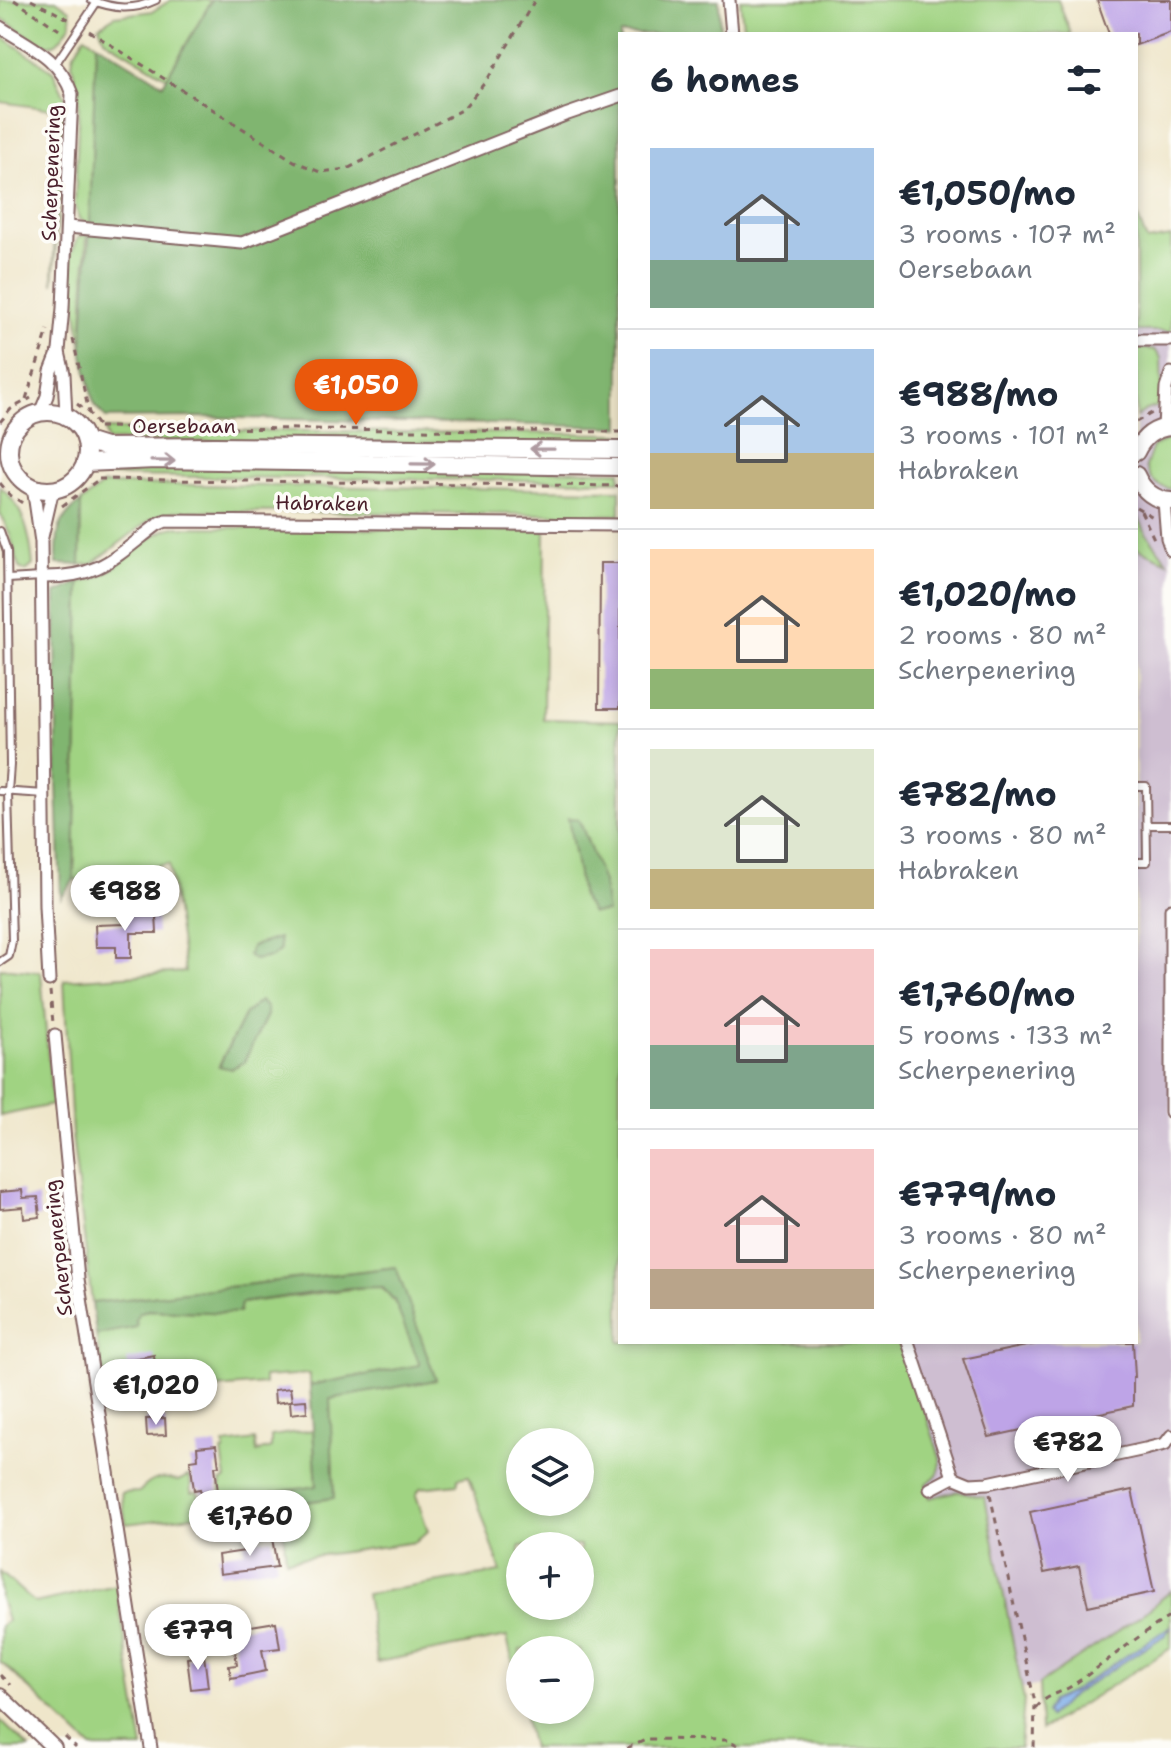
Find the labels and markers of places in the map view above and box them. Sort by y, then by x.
pin: €1,050 [291,359,421,427]
pin: €988 [78,865,172,933]
pin: €1,020 [91,1359,221,1427]
pin: €782 [1021,1416,1115,1484]
pin: €1,760 [185,1490,315,1558]
pin: €779 [151,1604,245,1672]

